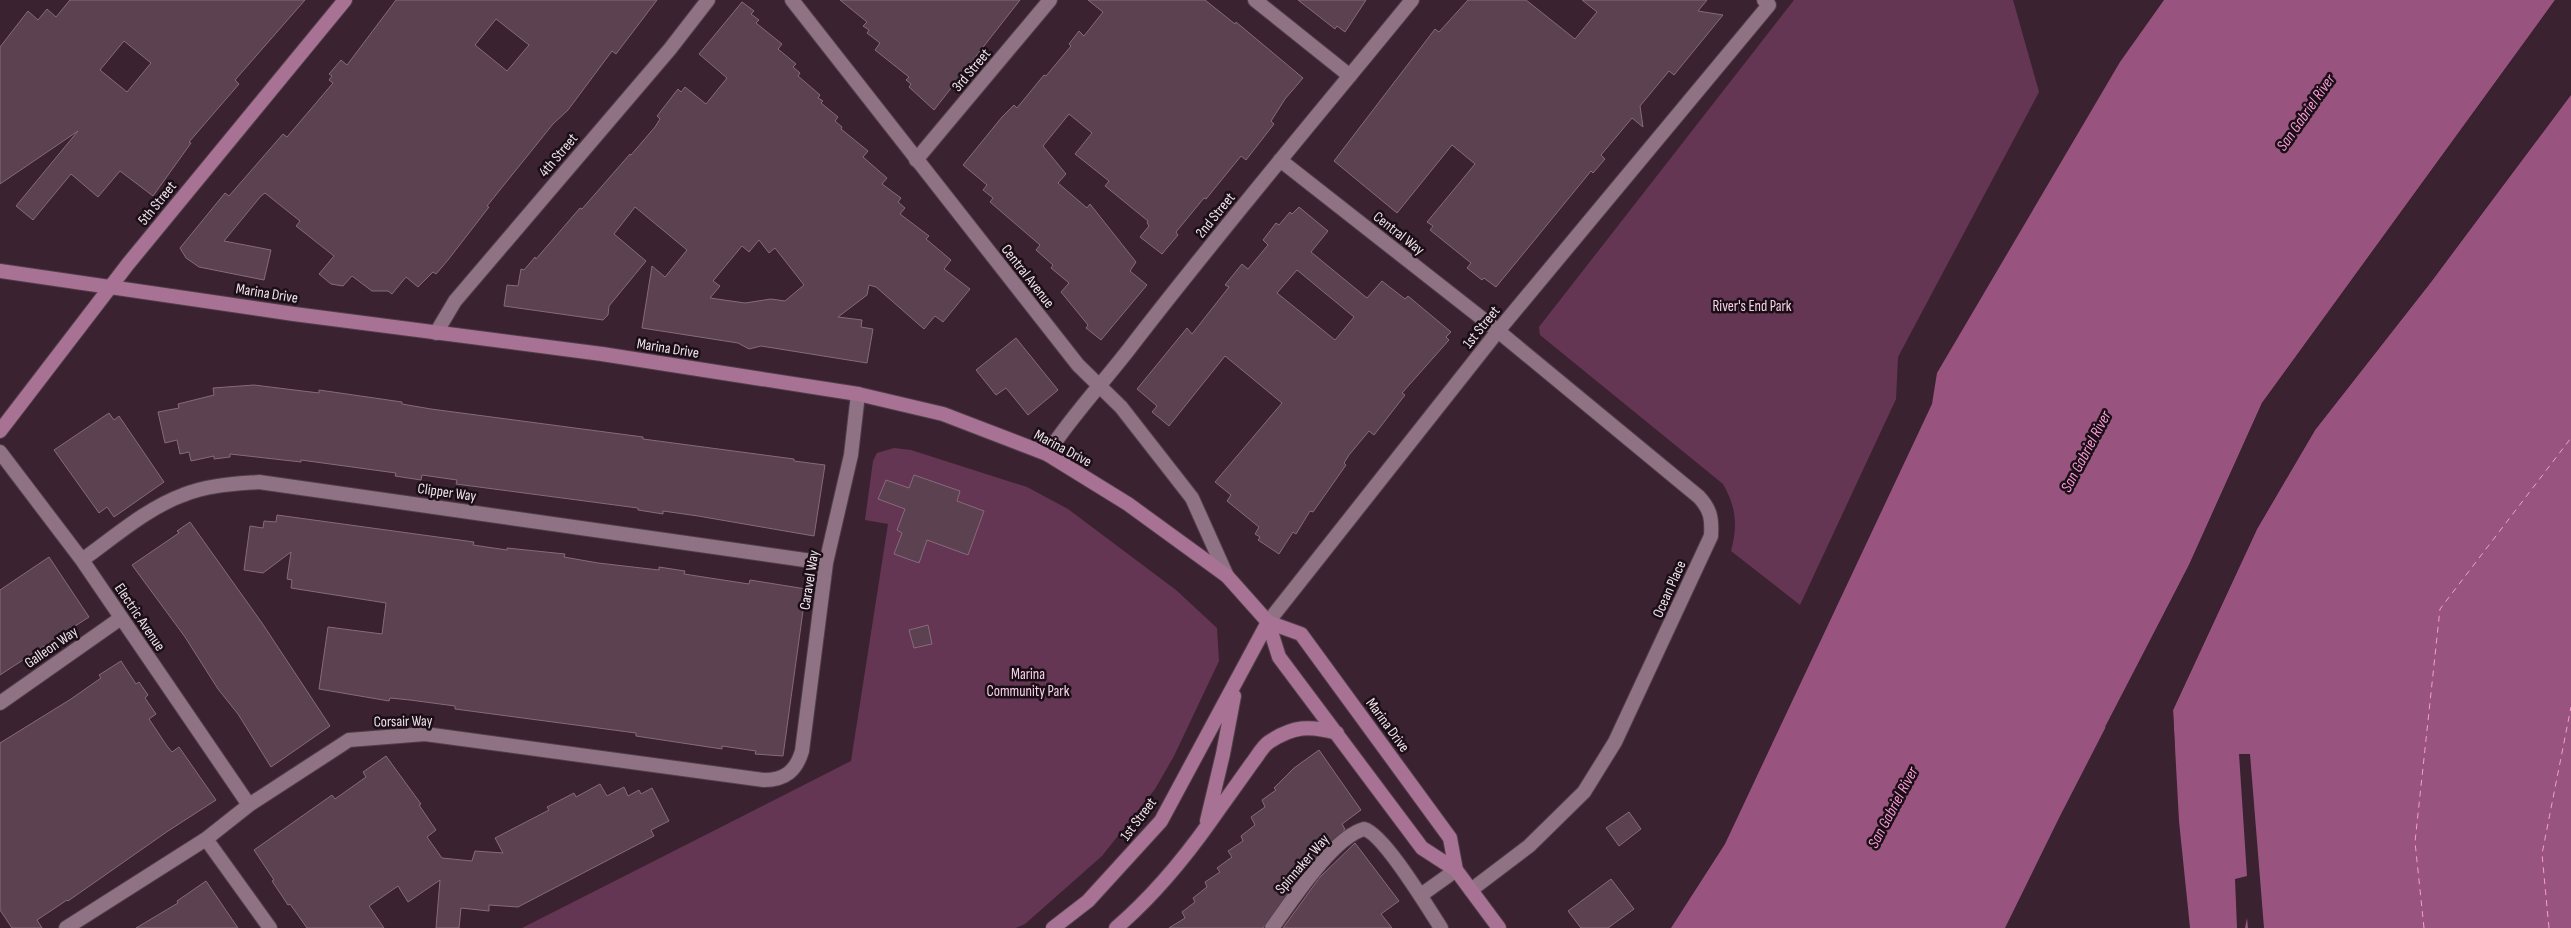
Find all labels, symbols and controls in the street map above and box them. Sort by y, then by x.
street label: 3rd Street [948,44,995,96]
water label: San Gabriel River [2273,71,2340,155]
street label: 4th Street [535,129,582,181]
street label: 5th Street [134,177,181,229]
street label: 2nd Street [1191,188,1240,242]
street label: Central Way [1369,207,1428,260]
street label: Central Avenue [997,241,1058,312]
street label: Marina Drive [235,279,299,308]
park label: River's End Park [1712,297,1792,316]
street label: 1st Street [1459,302,1505,352]
street label: Marina Drive [636,334,700,363]
water label: San Gabriel River [2057,407,2116,496]
street label: Marina Drive [1031,425,1095,472]
street label: Clipper Way [416,479,478,506]
street label: Caravel Way [795,549,824,611]
street label: Ocean Place [1648,558,1691,621]
street label: Electric Avenue [110,580,169,655]
street label: Galleon Way [21,622,82,673]
park label: Marina Community Park [987,665,1070,701]
street label: Marina Drive [1362,694,1414,756]
street label: Corsair Way [373,711,433,732]
water label: San Gabriel River [1864,763,1923,852]
street label: 1st Street [1116,794,1161,845]
street label: Spinnaker Way [1271,830,1334,898]

